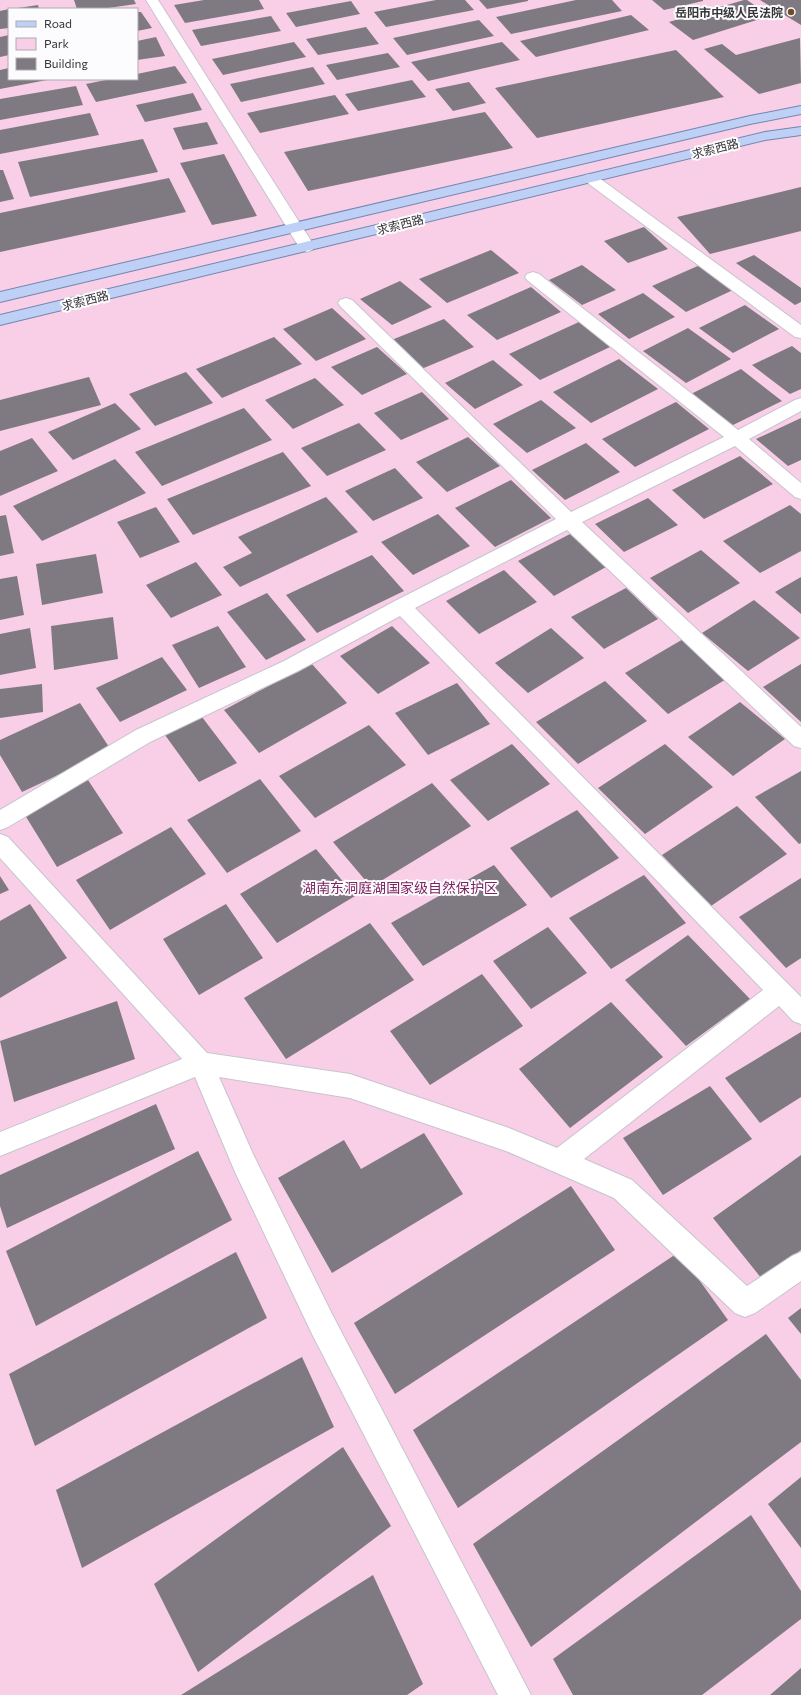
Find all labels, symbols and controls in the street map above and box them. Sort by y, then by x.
place label: 岳阳市中级人民法院 [675,5,783,19]
marker: 岳阳市中级人民法院 [786,7,796,17]
legend [8,8,138,80]
text: Road [44,16,72,30]
text: Park [44,36,70,50]
text: Building [44,56,88,70]
street label: 求索西路 [690,135,740,161]
street label: 求索西路 [375,211,425,237]
street label: 求索西路 [60,287,110,313]
park label: 湖南东洞庭湖国家级自然保护区 [302,879,498,896]

